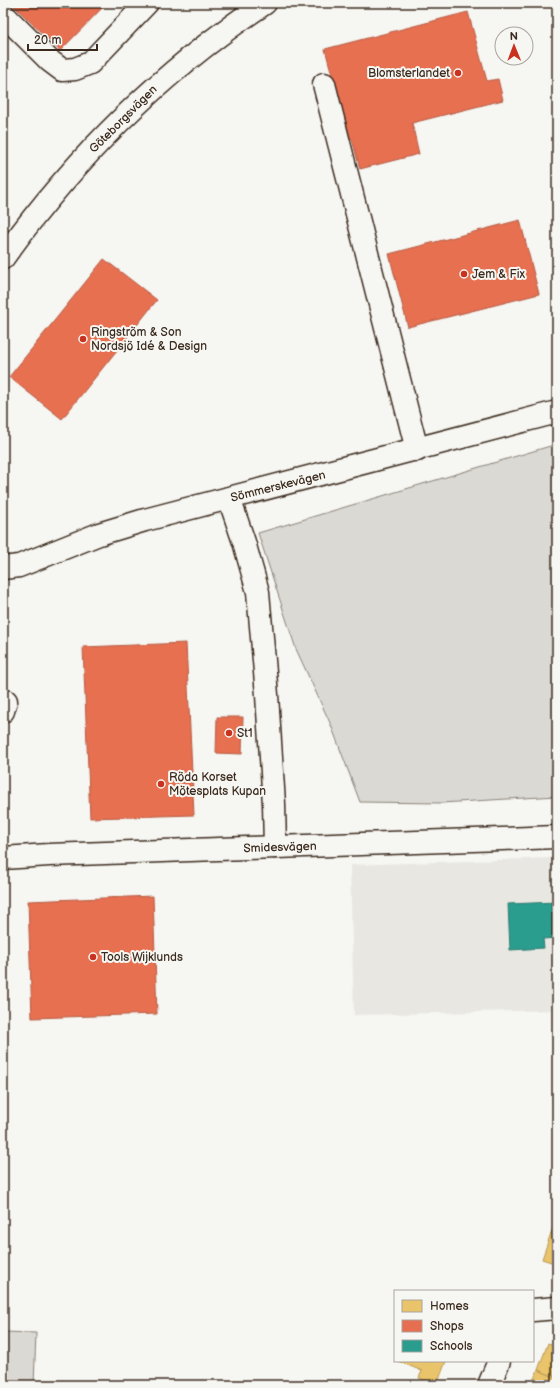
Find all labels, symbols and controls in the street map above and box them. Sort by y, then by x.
scale bar [28,26,97,52]
north arrow [494,26,534,66]
text: N [510,30,518,43]
text: 20 m [34,33,61,48]
place label: Blomsterlandet [368,66,450,81]
marker: Blomsterlandet [453,68,463,78]
street label: Göteborgsvägen [86,82,161,156]
place label: Jem & Fix [472,267,525,282]
marker: Jem & Fix [459,269,469,279]
place label: Ringström & Son Nordsjö Idé & Design [91,325,207,354]
marker: Ringström & Son Nordsjö Idé & Design [78,334,88,344]
street label: Sömmerskevägen [229,467,327,506]
place label: St1 [237,726,253,741]
marker: St1 [224,728,234,738]
place label: Röda Korset Mötesplats Kupan [169,770,266,799]
marker: Röda Korset Mötesplats Kupan [156,779,166,789]
street label: Smidesvägen [243,839,317,856]
place label: Tools Wijklunds [101,950,183,965]
marker: Tools Wijklunds [88,952,98,962]
legend [394,1290,534,1362]
text: Homes [430,1299,469,1314]
text: Shops [430,1319,464,1334]
text: Schools [430,1339,473,1354]

